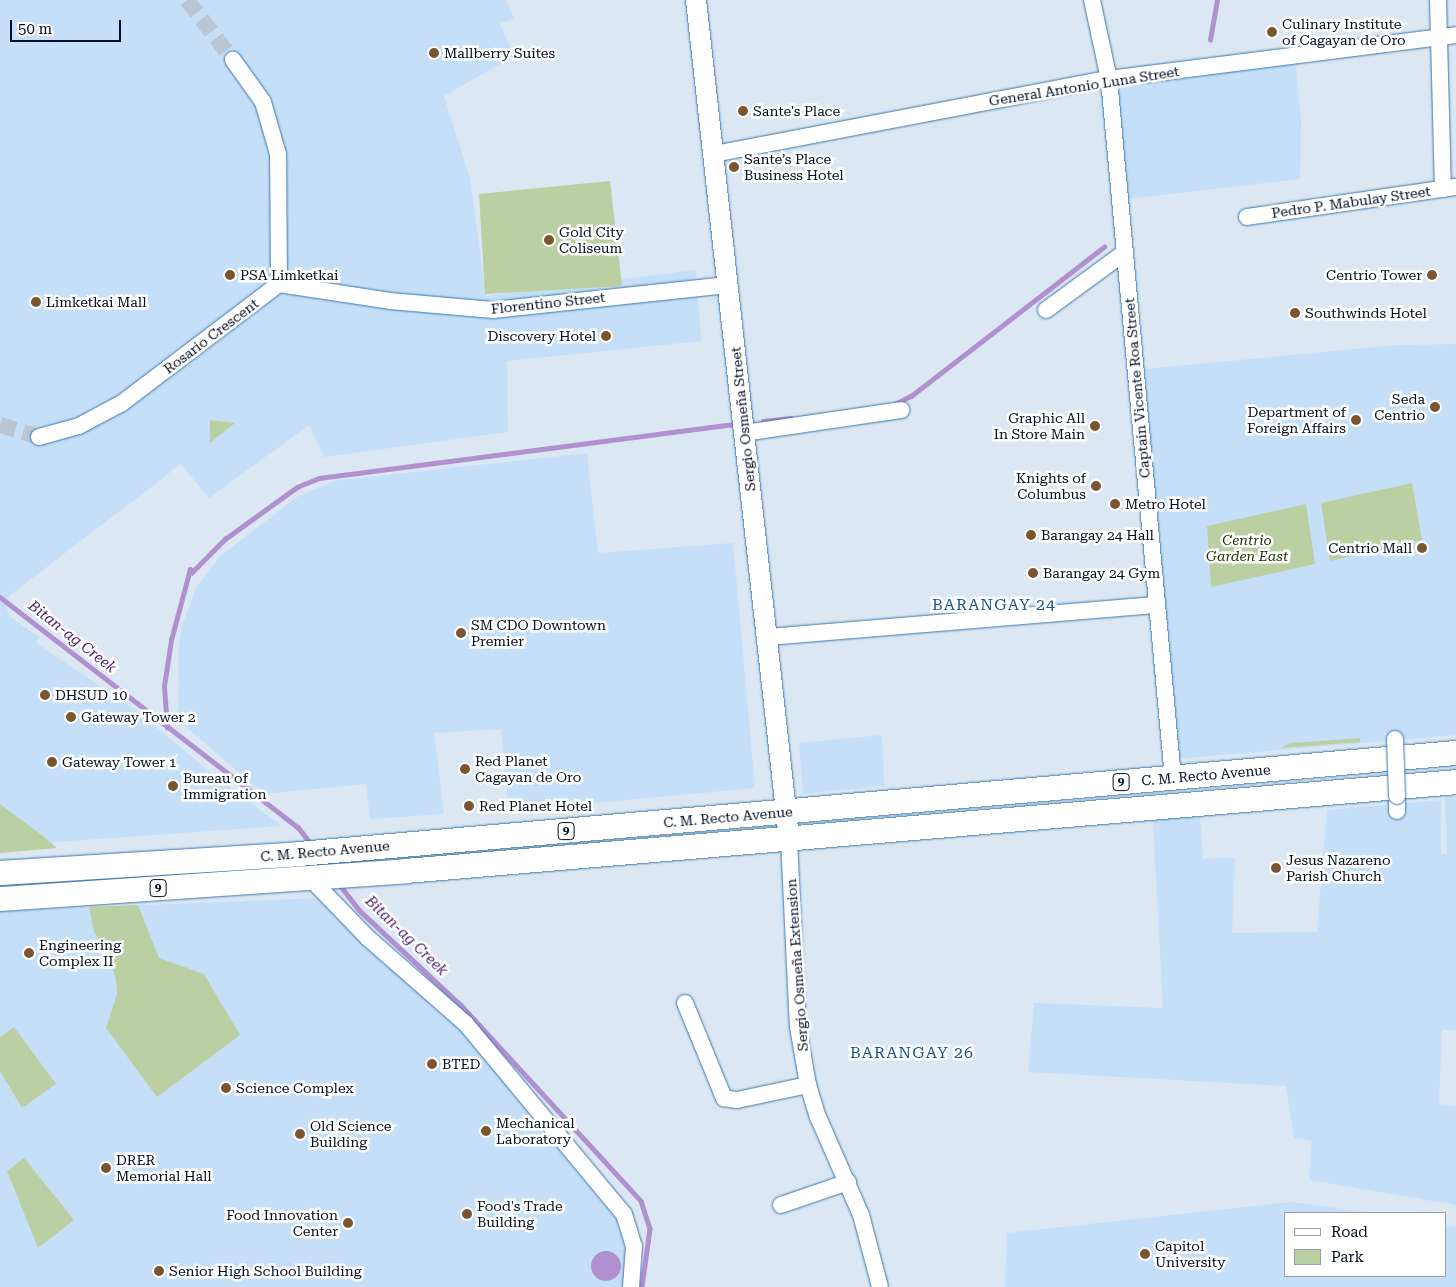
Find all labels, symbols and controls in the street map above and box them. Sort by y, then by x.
scale bar [12,10,124,42]
place label: Culinary Institute of Cagayan de Oro [1282,16,1406,48]
text: 50 m [18,20,52,38]
marker: Culinary Institute of Cagayan de Oro [1266,26,1278,38]
place label: Mallberry Suites [444,45,555,61]
marker: Mallberry Suites [428,47,440,59]
street label: General Antonio Luna Street [988,63,1180,109]
place label: Sante's Place [753,103,840,119]
marker: Sante's Place [737,105,749,117]
place label: Sante’s Place Business Hotel [744,151,844,184]
marker: Sante’s Place Business Hotel [728,161,740,173]
street label: Pedro P. Mabulay Street [1270,183,1432,221]
place label: Gold City Coliseum [559,224,624,256]
marker: Gold City Coliseum [543,234,555,246]
place label: PSA Limketkai [240,267,339,283]
place label: Centrio Tower [1326,267,1422,283]
marker: PSA Limketkai [224,269,236,281]
marker: Centrio Tower [1426,269,1438,281]
street label: Florentino Street [490,289,606,317]
place label: Limketkai Mall [46,294,146,310]
street label: Rosario Crescent [160,295,262,377]
marker: Limketkai Mall [30,296,42,308]
street label: Captain Vicente Roa Street [1121,297,1153,479]
place label: Southwinds Hotel [1305,305,1427,321]
marker: Southwinds Hotel [1289,307,1301,319]
place label: Discovery Hotel [487,328,596,344]
marker: Discovery Hotel [600,330,612,342]
street label: Sergio Osmeña Street [727,346,759,492]
place label: Seda Centrio [1374,391,1425,424]
marker: Seda Centrio [1429,401,1441,413]
place label: Department of Foreign Affairs [1247,404,1346,437]
place label: Graphic All In Store Main [994,410,1085,442]
marker: Department of Foreign Affairs [1350,414,1362,426]
marker: Graphic All In Store Main [1089,420,1101,432]
place label: Knights of Columbus [1016,470,1086,502]
marker: Knights of Columbus [1090,480,1102,492]
place label: Metro Hotel [1125,496,1206,512]
marker: Metro Hotel [1109,498,1121,510]
place label: Barangay 24 Hall [1041,527,1154,543]
marker: Barangay 24 Hall [1025,529,1037,541]
park label: Centrio Garden East [1206,532,1288,564]
place label: Centrio Mall [1328,540,1412,556]
marker: Centrio Mall [1416,542,1428,554]
place label: Barangay 24 Gym [1043,565,1160,581]
marker: Barangay 24 Gym [1027,567,1039,579]
district label: BARANGAY 24 [931,595,1057,615]
water label: Bitan-ag Creek [24,597,120,677]
place label: SM CDO Downtown Premier [471,617,606,650]
marker: SM CDO Downtown Premier [455,627,467,639]
place label: DHSUD 10 [55,687,127,703]
marker: DHSUD 10 [39,689,51,701]
place label: Gateway Tower 2 [81,709,195,725]
marker: Gateway Tower 2 [65,711,77,723]
place label: Red Planet Cagayan de Oro [475,753,581,786]
place label: Gateway Tower 1 [62,754,176,770]
marker: Gateway Tower 1 [46,756,58,768]
street label: C. M. Recto Avenue [1141,761,1271,789]
marker: Red Planet Cagayan de Oro [459,763,471,775]
place label: Bureau of Immigration [183,770,267,802]
road number: 9 [1112,772,1130,792]
marker: Bureau of Immigration [167,780,179,792]
place label: Red Planet Hotel [479,798,592,814]
marker: Red Planet Hotel [463,800,475,812]
street label: C. M. Recto Avenue [663,803,793,831]
road number: 9 [557,821,575,840]
street label: C. M. Recto Avenue [260,837,390,865]
place label: Jesus Nazareno Parish Church [1286,852,1391,884]
marker: Jesus Nazareno Parish Church [1270,862,1282,874]
road number: 9 [149,878,167,898]
street label: Sergio Osmeña Extension [783,878,811,1052]
water label: Bitan-ag Creek [361,892,451,980]
place label: Engineering Complex II [39,937,121,970]
marker: Engineering Complex II [23,947,35,959]
district label: BARANGAY 26 [849,1043,975,1063]
place label: BTED [442,1056,480,1072]
marker: BTED [426,1058,438,1070]
place label: Science Complex [236,1080,354,1096]
marker: Science Complex [220,1082,232,1094]
place label: Mechanical Laboratory [496,1115,575,1148]
place label: Old Science Building [310,1118,391,1150]
marker: Mechanical Laboratory [480,1125,492,1137]
marker: Old Science Building [294,1128,306,1140]
place label: DRER Memorial Hall [116,1152,212,1184]
marker: DRER Memorial Hall [100,1162,112,1174]
place label: Food's Trade Building [477,1198,563,1230]
place label: Food Innovation Center [226,1207,338,1240]
marker: Food's Trade Building [461,1208,473,1220]
legend [1284,1212,1446,1277]
marker: Food Innovation Center [342,1217,354,1229]
text: Road [1331,1223,1368,1241]
place label: Capitol University [1155,1238,1225,1270]
marker: Capitol University [1139,1248,1151,1260]
text: Park [1331,1248,1364,1266]
place label: Senior High School Building [169,1263,362,1279]
marker: Senior High School Building [153,1265,165,1277]

